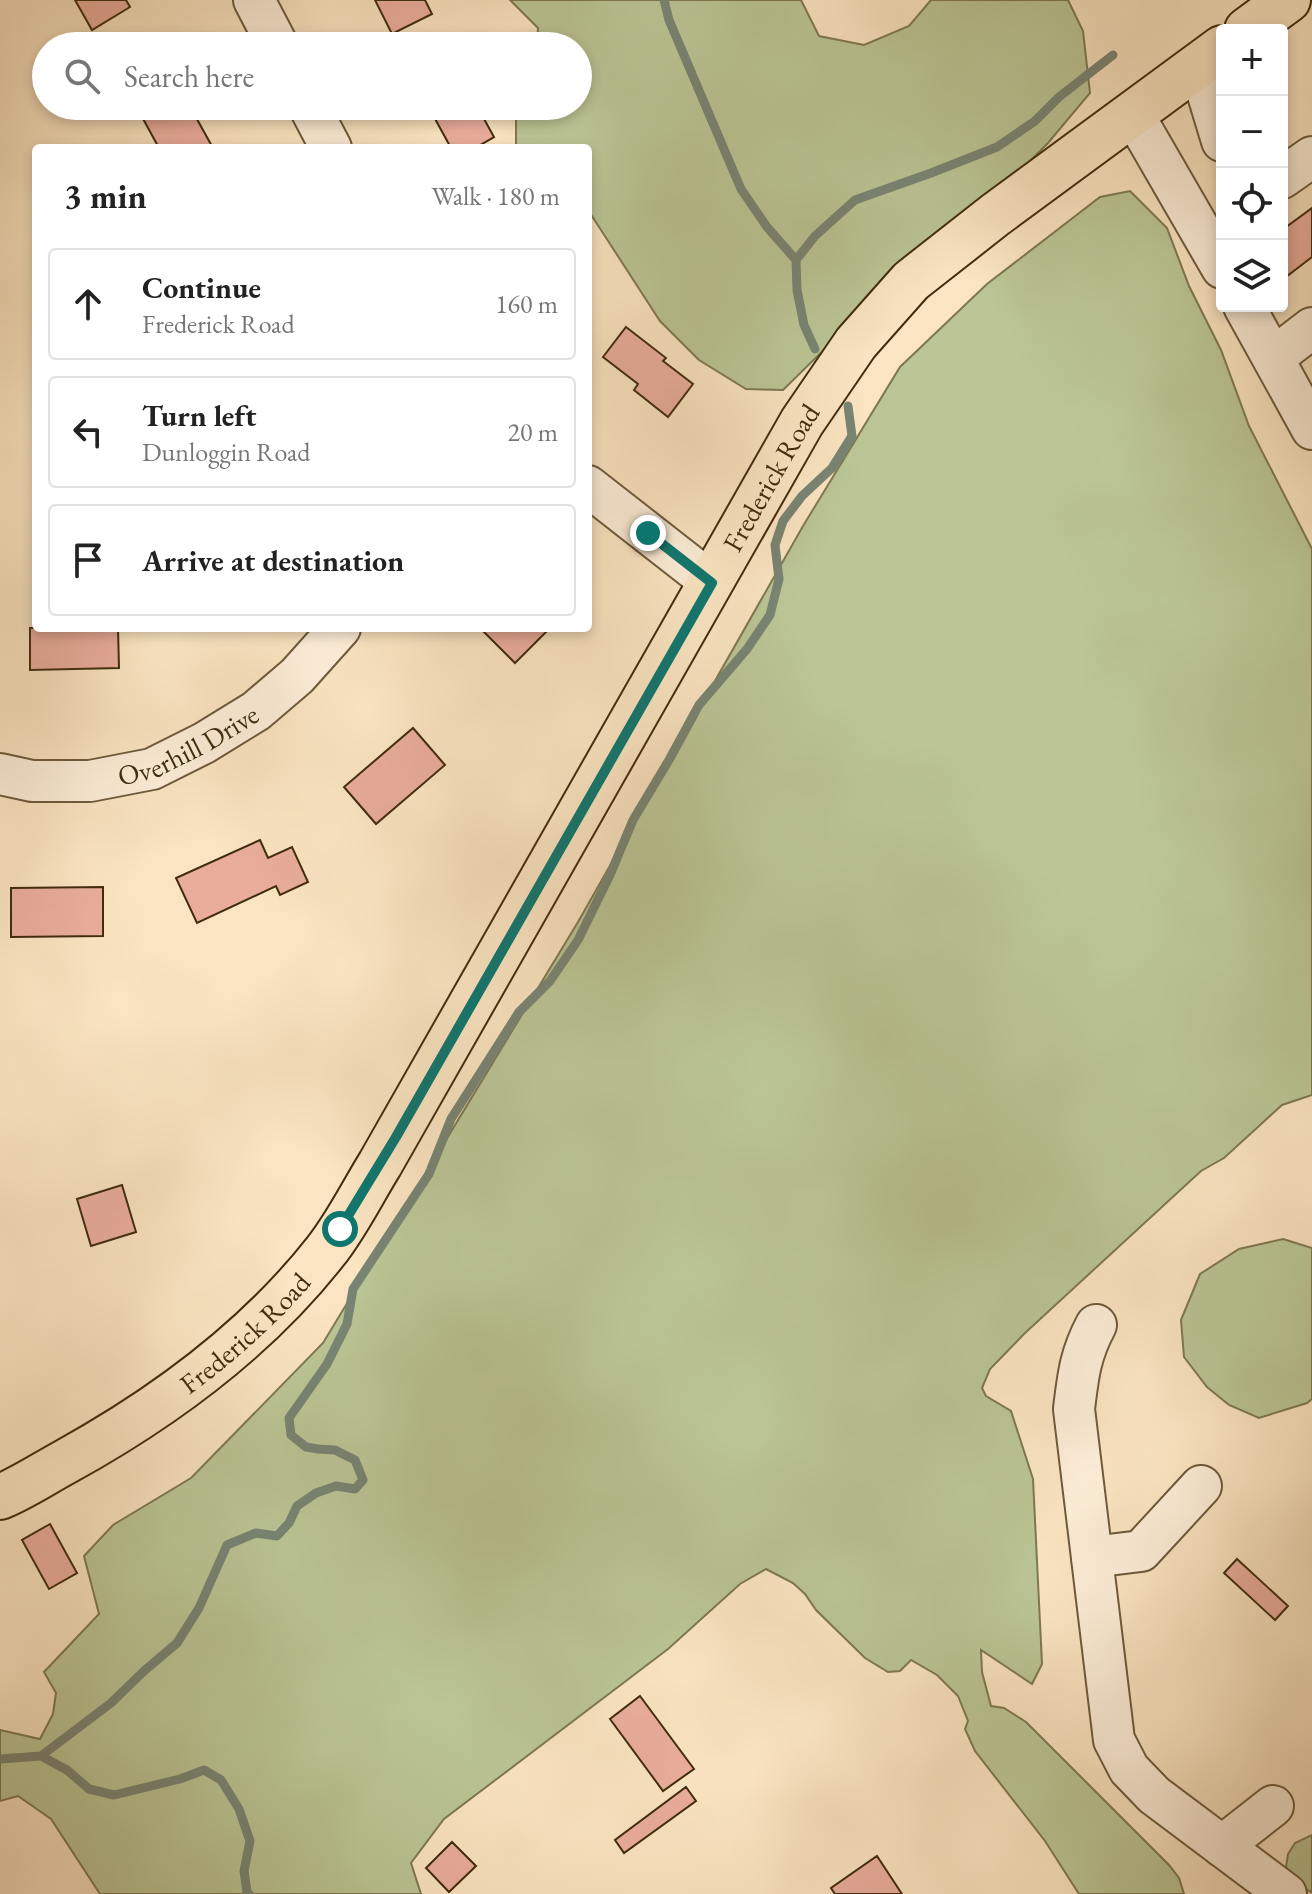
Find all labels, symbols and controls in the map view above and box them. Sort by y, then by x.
map controls [1216,24,1288,312]
button: + [1216,24,1288,96]
search box [32,32,592,120]
icon: search [60,54,104,98]
text: Search here [124,57,254,96]
button: − [1216,96,1288,168]
button: locate [1216,168,1288,240]
text: 3 min [64,174,147,218]
text: Walk · 180 m [432,179,560,213]
button: layers [1216,240,1288,312]
text: Continue [142,268,261,307]
icon: ahead [66,282,110,326]
text: 160 m [495,287,558,321]
text: Frederick Road [142,307,295,341]
text: Turn left [142,396,256,435]
street label: Frederick Road [714,396,828,558]
icon: left [66,410,110,454]
text: 20 m [508,415,558,449]
text: Dunloggin Road [142,435,310,469]
route end [630,515,666,551]
icon: arrive [66,538,110,582]
text: Arrive at destination [142,541,404,580]
street label: Overhill Drive [115,696,265,793]
route start [322,1211,358,1247]
street label: Frederick Road [172,1264,319,1402]

